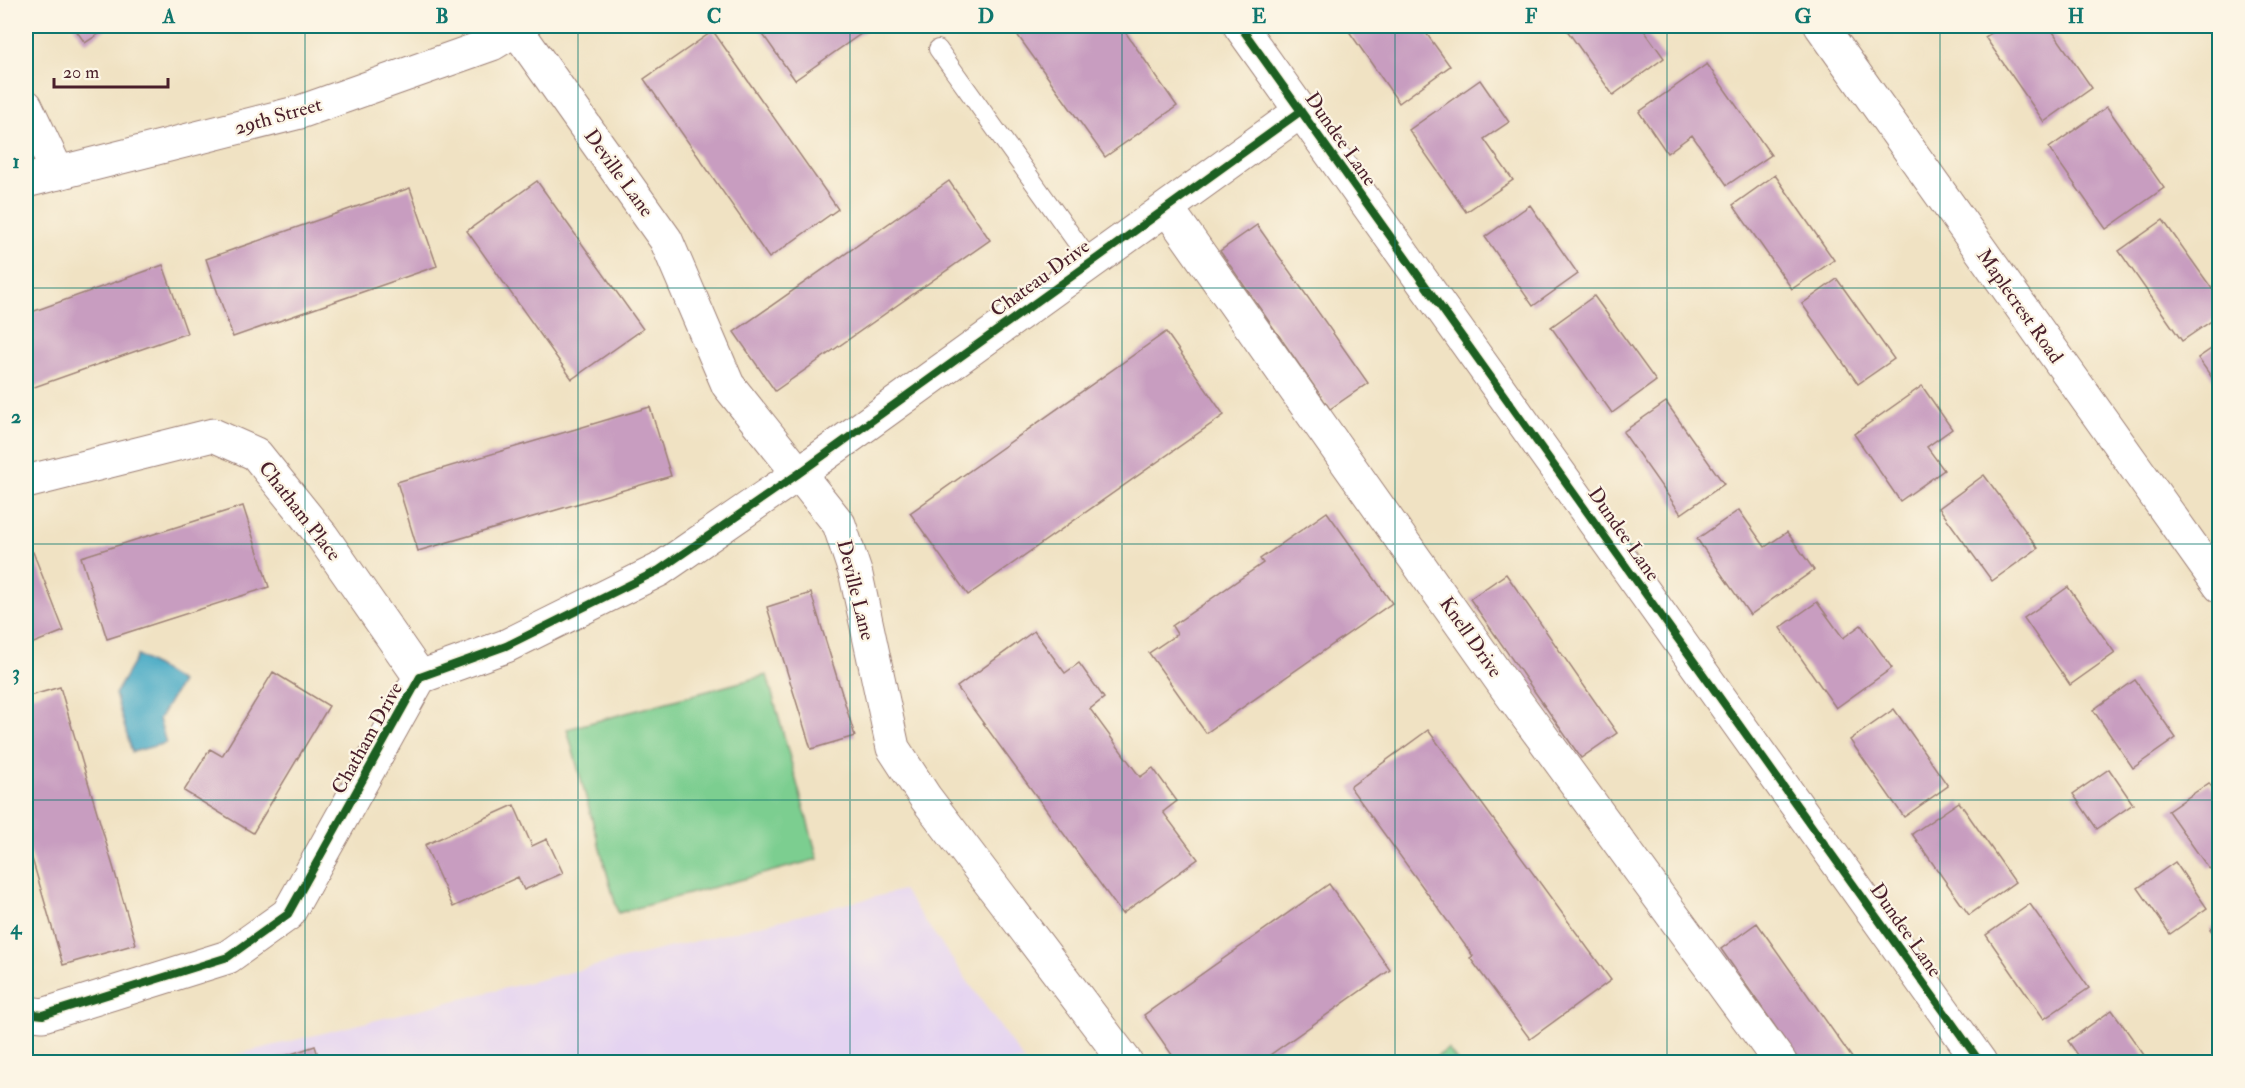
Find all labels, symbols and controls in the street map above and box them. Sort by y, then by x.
text: A [162,4,176,29]
text: B [435,4,449,29]
text: C [707,4,721,29]
text: D [978,4,994,29]
text: E [1252,4,1267,29]
text: F [1525,4,1538,29]
text: G [1795,4,1812,29]
text: H [2068,4,2084,29]
scale bar [54,51,168,89]
text: 20 m [63,61,99,84]
street label: Dundee Lane [1299,87,1383,191]
street label: 29th Street [231,91,325,140]
street label: Deville Lane [579,124,659,222]
text: 1 [12,149,20,174]
street label: Chateau Drive [985,234,1095,322]
street label: Maplecrest Road [1971,244,2069,369]
text: 2 [11,404,21,429]
street label: Chatham Place [253,456,347,566]
street label: Dundee Lane [1582,482,1666,586]
street label: Deville Lane [831,537,881,643]
street label: Knell Drive [1434,592,1508,682]
text: 3 [12,660,20,685]
street label: Chatham Drive [326,678,408,798]
street label: Dundee Lane [1864,878,1948,982]
text: 4 [10,915,23,940]

